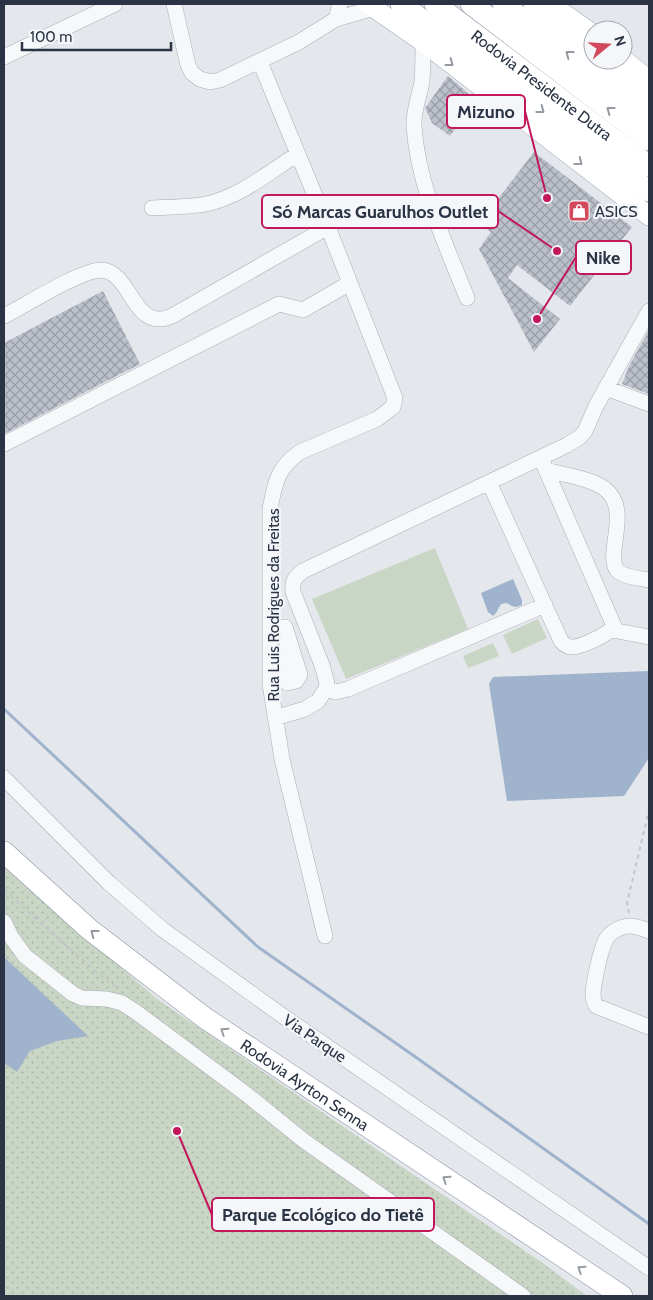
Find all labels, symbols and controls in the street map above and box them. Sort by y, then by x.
scale bar [22,20,171,52]
north arrow [583,20,633,70]
street label: Rodovia Presidente Dutra [467,26,616,145]
text: 100 m [30,28,72,46]
text: N [610,33,630,48]
one-way arrow [566,52,575,60]
one-way arrow [444,57,454,66]
callout: Mizuno [447,95,525,128]
text: Mizuno [457,101,515,123]
one-way arrow [535,104,545,113]
one-way arrow [607,107,616,116]
one-way arrow [573,157,582,165]
callout: Só Marcas Guarulhos Outlet [262,195,498,228]
shop icon: ASICS [567,199,591,223]
text: Só Marcas Guarulhos Outlet [272,201,488,223]
place label: ASICS [595,202,637,221]
callout: Nike [576,241,631,274]
text: Nike [586,247,620,269]
street label: Rua Luis Rodrigues da Freitas [264,508,283,702]
one-way arrow [90,930,100,939]
street label: Via Parque [280,1010,350,1066]
one-way arrow [220,1027,229,1037]
street label: Rodovia Ayrton Senna [237,1035,373,1135]
one-way arrow [442,1176,452,1185]
callout: Parque Ecológico do Tietê [212,1198,434,1231]
text: Parque Ecológico do Tietê [222,1204,424,1226]
one-way arrow [578,1266,587,1275]

